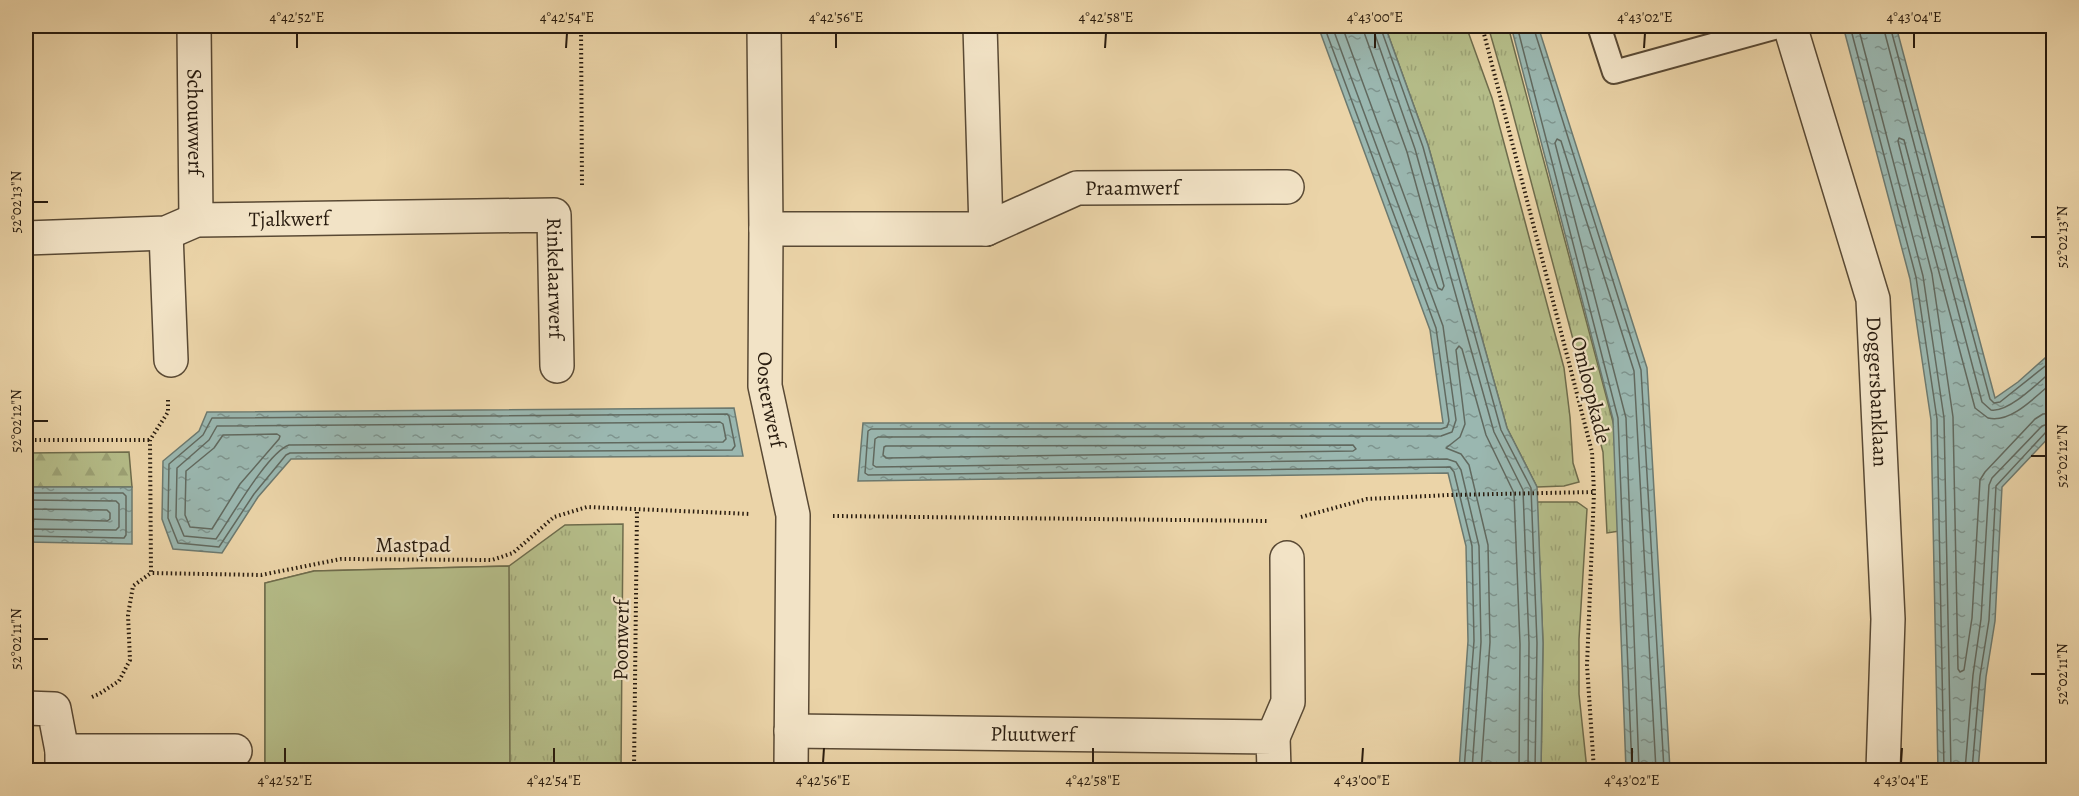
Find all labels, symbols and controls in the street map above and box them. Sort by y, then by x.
text: 4°42'52"E [270,7,324,27]
text: 4°42'54"E [540,7,594,27]
text: 4°42'56"E [809,7,863,27]
text: 4°42'58"E [1079,7,1133,27]
text: 4°43'00"E [1347,7,1403,27]
text: 4°43'02"E [1617,7,1673,27]
text: 4°43'04"E [1886,7,1942,27]
street label: Schouwwerf [180,69,210,178]
text: 52°02'13"N [6,171,26,233]
street label: Praamwerf [1085,173,1183,202]
street label: Tjalkwerf [249,204,333,233]
text: 52°02'13"N [2052,206,2072,268]
street label: Rinkelaarwerf [540,217,571,342]
street label: Doggersbanklaan [1860,316,1895,468]
street label: Omloopkade [1564,333,1618,447]
street label: Oosterwerf [751,351,793,453]
text: 52°02'12"N [6,389,26,453]
text: 52°02'12"N [2052,424,2072,488]
street label: Mastpad [376,531,451,559]
street label: Poonwerf [606,596,636,681]
text: 52°02'11"N [6,608,26,670]
text: 52°02'11"N [2052,643,2072,705]
street label: Pluutwerf [990,719,1079,749]
text: 4°42'52"E [258,770,312,790]
text: 4°42'54"E [527,770,581,790]
text: 4°42'56"E [796,770,850,790]
text: 4°42'58"E [1066,770,1120,790]
text: 4°43'00"E [1334,770,1390,790]
text: 4°43'02"E [1604,770,1660,790]
text: 4°43'04"E [1873,770,1929,790]

